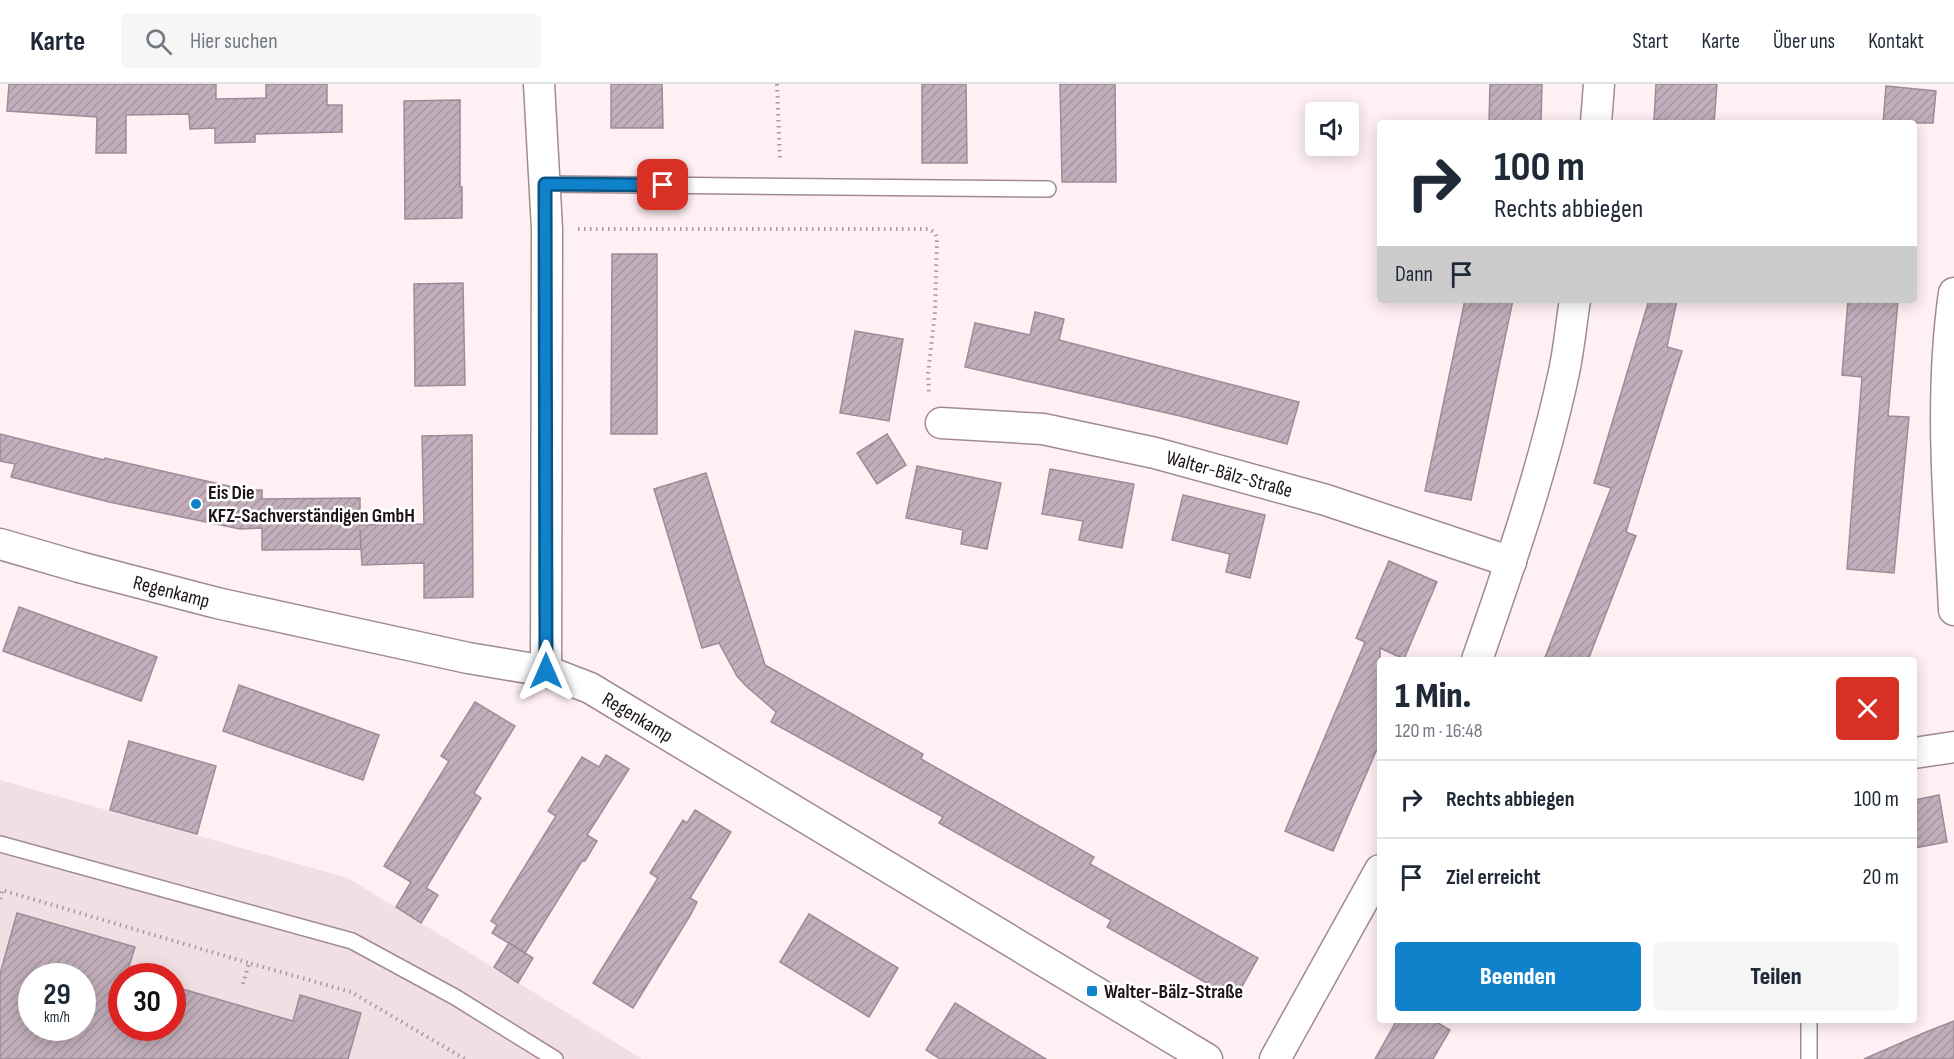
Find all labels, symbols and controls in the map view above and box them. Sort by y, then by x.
search box [121,14,541,68]
text: Karte [30,25,85,58]
icon: search [142,25,175,58]
text: Hier suchen [190,28,278,55]
text: Start [1632,29,1669,54]
text: Karte [1702,29,1740,54]
text: Über uns [1773,29,1835,54]
text: Kontakt [1868,29,1924,54]
map controls [1305,102,1359,156]
button: sound [1305,102,1359,156]
text: 100 m [1494,142,1585,193]
icon: right [1395,144,1473,222]
pin [637,159,688,210]
icon: arrive [646,168,679,201]
text: Rechts abbiegen [1494,193,1643,225]
icon: arrive [1445,258,1478,291]
text: Dann [1395,261,1433,288]
street label: Walter-Bälz-Straße [1163,446,1295,503]
place label: Eis Die KFZ-Sachverständigen GmbH [208,481,415,528]
marker: Eis Die KFZ-Sachverständigen GmbH [189,497,203,511]
street label: Regenkamp [131,571,212,614]
position arrow [514,639,578,703]
text: 1 Min. [1395,675,1471,718]
button: close [1836,677,1899,740]
street label: Regenkamp [598,687,677,748]
text: 120 m · 16:48 [1395,719,1482,743]
icon: right [1395,783,1428,816]
text: Rechts abbiegen [1446,786,1575,813]
text: 100 m [1854,786,1899,813]
icon: arrive [1395,861,1428,894]
text: Ziel erreicht [1446,864,1541,891]
text: 20 m [1863,864,1899,891]
button: Beenden [1395,942,1641,1011]
button: Teilen [1653,942,1899,1011]
speed limit sign: 30 [108,963,186,1041]
text: 29 [43,977,71,1013]
place label: Walter-Bälz-Straße [1104,980,1243,1004]
marker: Walter-Bälz-Straße [1085,984,1099,998]
text: km/h [44,1008,70,1027]

